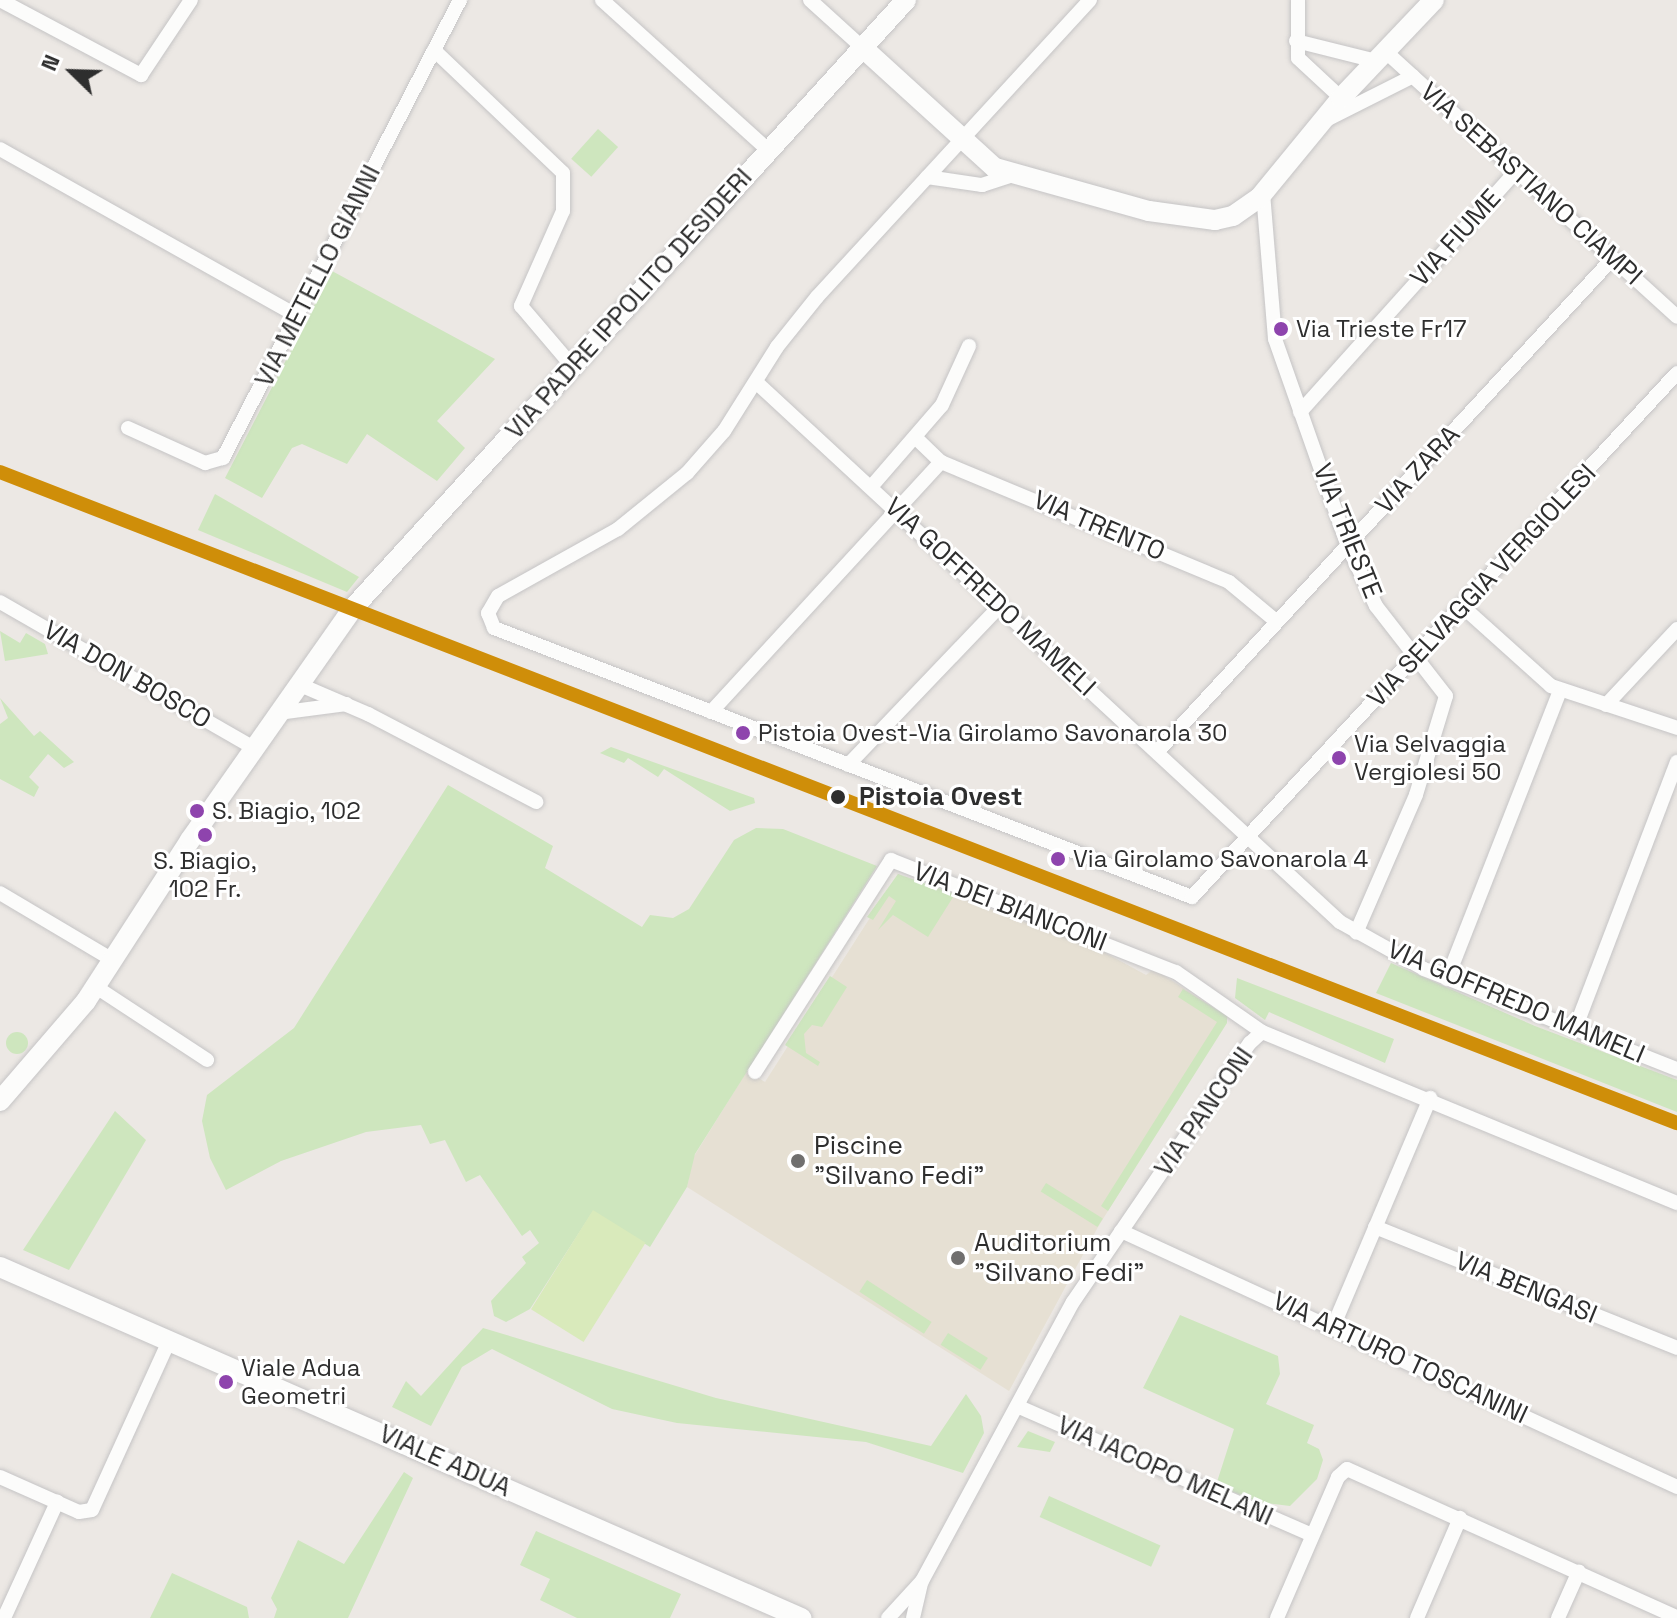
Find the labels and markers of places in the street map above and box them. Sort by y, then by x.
place label: Via Trieste Fr17 [1296,315,1467,343]
marker: Via Trieste Fr17 [1273,321,1289,337]
place label: Pistoia Ovest-Via Girolamo Savonarola 30 [758,719,1227,747]
marker: Pistoia Ovest-Via Girolamo Savonarola 30 [735,725,751,741]
place label: Via Selvaggia Vergiolesi 50 [1354,730,1506,786]
marker: Via Selvaggia Vergiolesi 50 [1331,750,1347,766]
place label: Pistoia Ovest [859,781,1023,813]
marker: Pistoia Ovest [824,783,852,811]
place label: S. Biagio, 102 [212,797,362,825]
marker: S. Biagio, 102 [189,803,205,819]
marker: S. Biagio, 102 Fr. [197,827,213,843]
place label: Via Girolamo Savonarola 4 [1073,845,1368,873]
place label: S. Biagio, 102 Fr. [153,847,257,903]
marker: Via Girolamo Savonarola 4 [1050,851,1066,867]
place label: Piscine "Silvano Fedi" [814,1130,984,1192]
marker: Piscine "Silvano Fedi" [789,1152,807,1170]
place label: Auditorium "Silvano Fedi" [974,1227,1144,1288]
marker: Auditorium "Silvano Fedi" [949,1249,967,1267]
place label: Viale Adua Geometri [241,1354,361,1410]
marker: Viale Adua Geometri [218,1374,234,1390]

